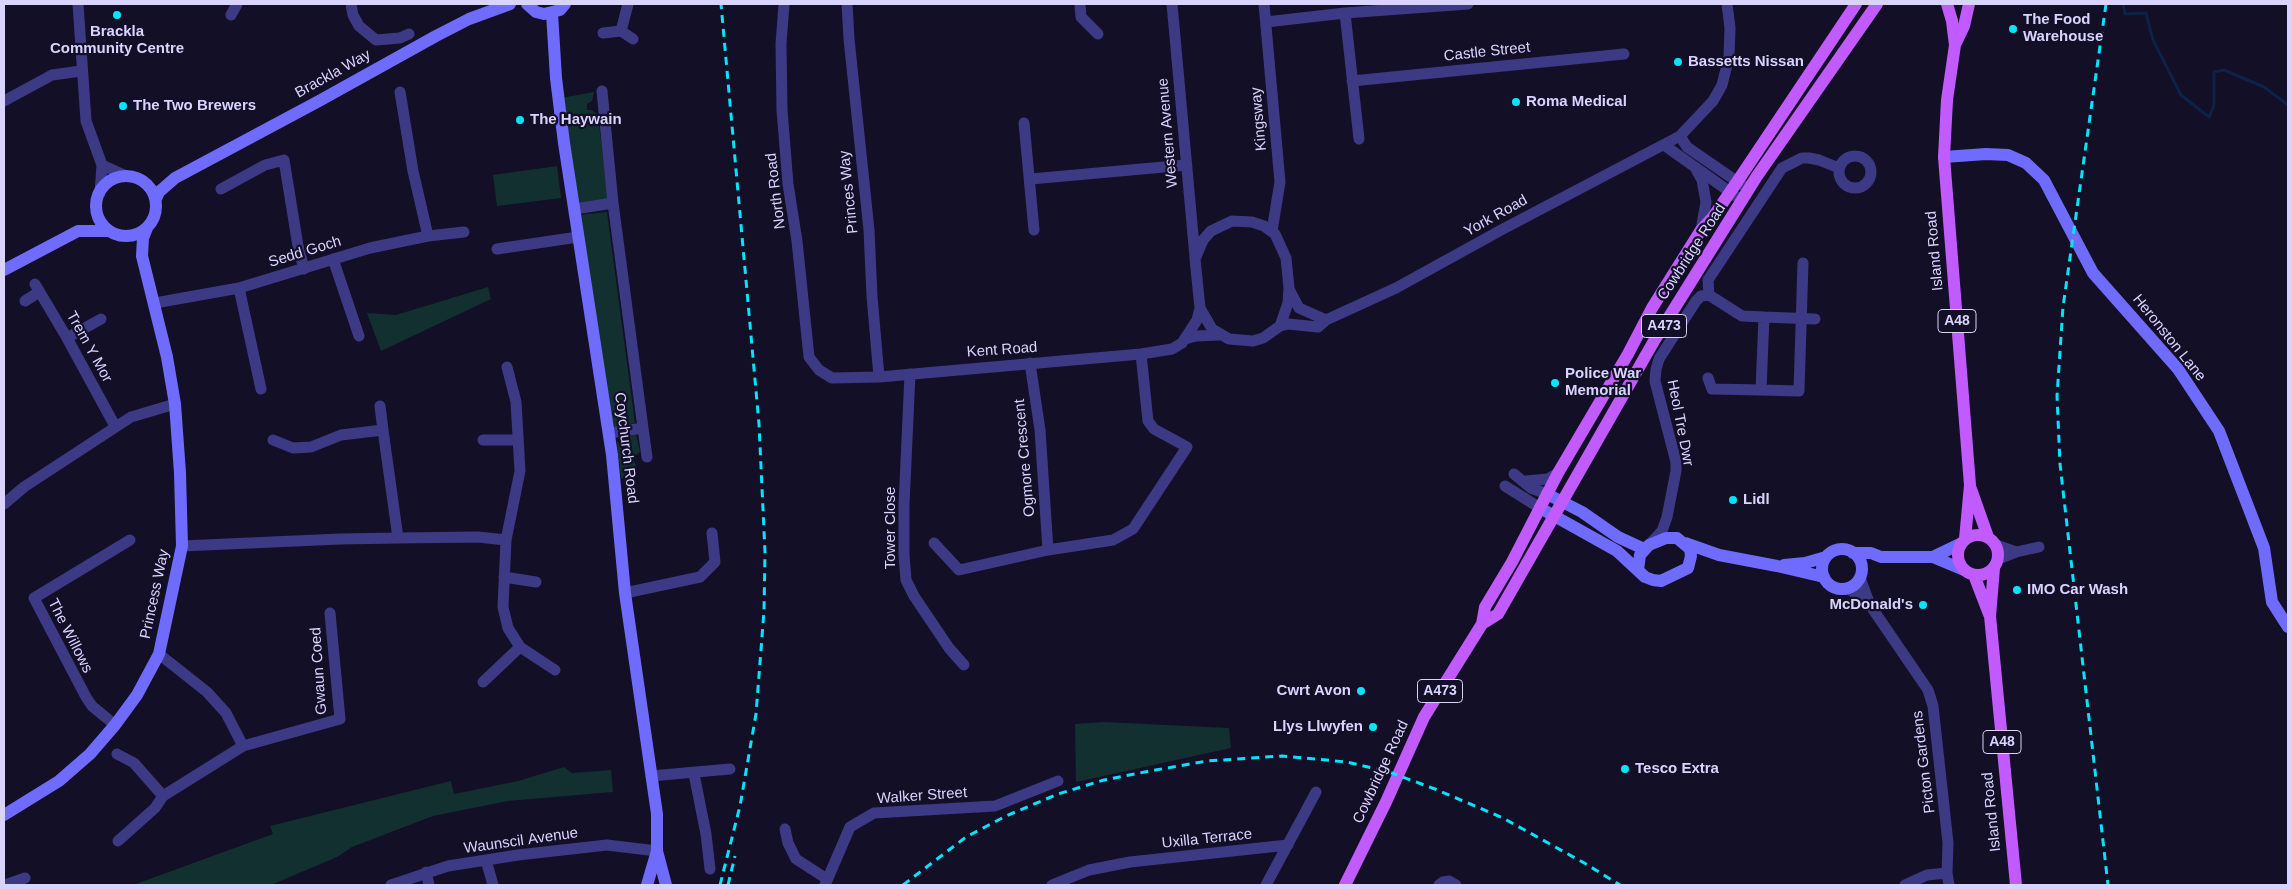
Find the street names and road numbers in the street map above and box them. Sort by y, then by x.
street label: Castle Street [1443,39,1531,65]
street label: Brackla Way [292,46,374,102]
street label: Western Avenue [1154,77,1182,189]
street label: Kingsway [1247,86,1271,152]
street label: Princes Way [836,149,862,235]
street label: North Road [762,152,790,230]
street label: York Road [1461,191,1531,241]
street label: Cowbridge Road [1654,200,1730,304]
street label: Island Road [1923,210,1947,292]
street label: Sedd Goch [266,232,344,272]
street label: Heronston Lane [2128,291,2210,385]
street label: Trem Y Mor [62,308,116,386]
road number: A48 [1938,310,1976,332]
road number: A473 [1642,314,1686,338]
street label: Kent Road [966,339,1038,361]
street label: Heol Tre Dwr [1663,378,1697,468]
street label: Coychurch Road [610,391,642,505]
street label: Ogmore Crescent [1011,398,1039,518]
street label: Tower Close [882,487,900,569]
street label: Princess Way [137,548,173,640]
street label: The Willows [44,596,96,676]
street label: Gwaun Coed [307,627,331,715]
road number: A473 [1418,679,1462,702]
street label: Picton Gardens [1909,710,1939,814]
street label: Cowbridge Road [1349,718,1413,826]
road number: A48 [1983,730,2021,754]
street label: Island Road [1979,771,2005,853]
street label: Walker Street [876,784,968,808]
street label: Waunscil Avenue [463,824,579,858]
street label: Uxilla Terrace [1161,825,1253,853]

